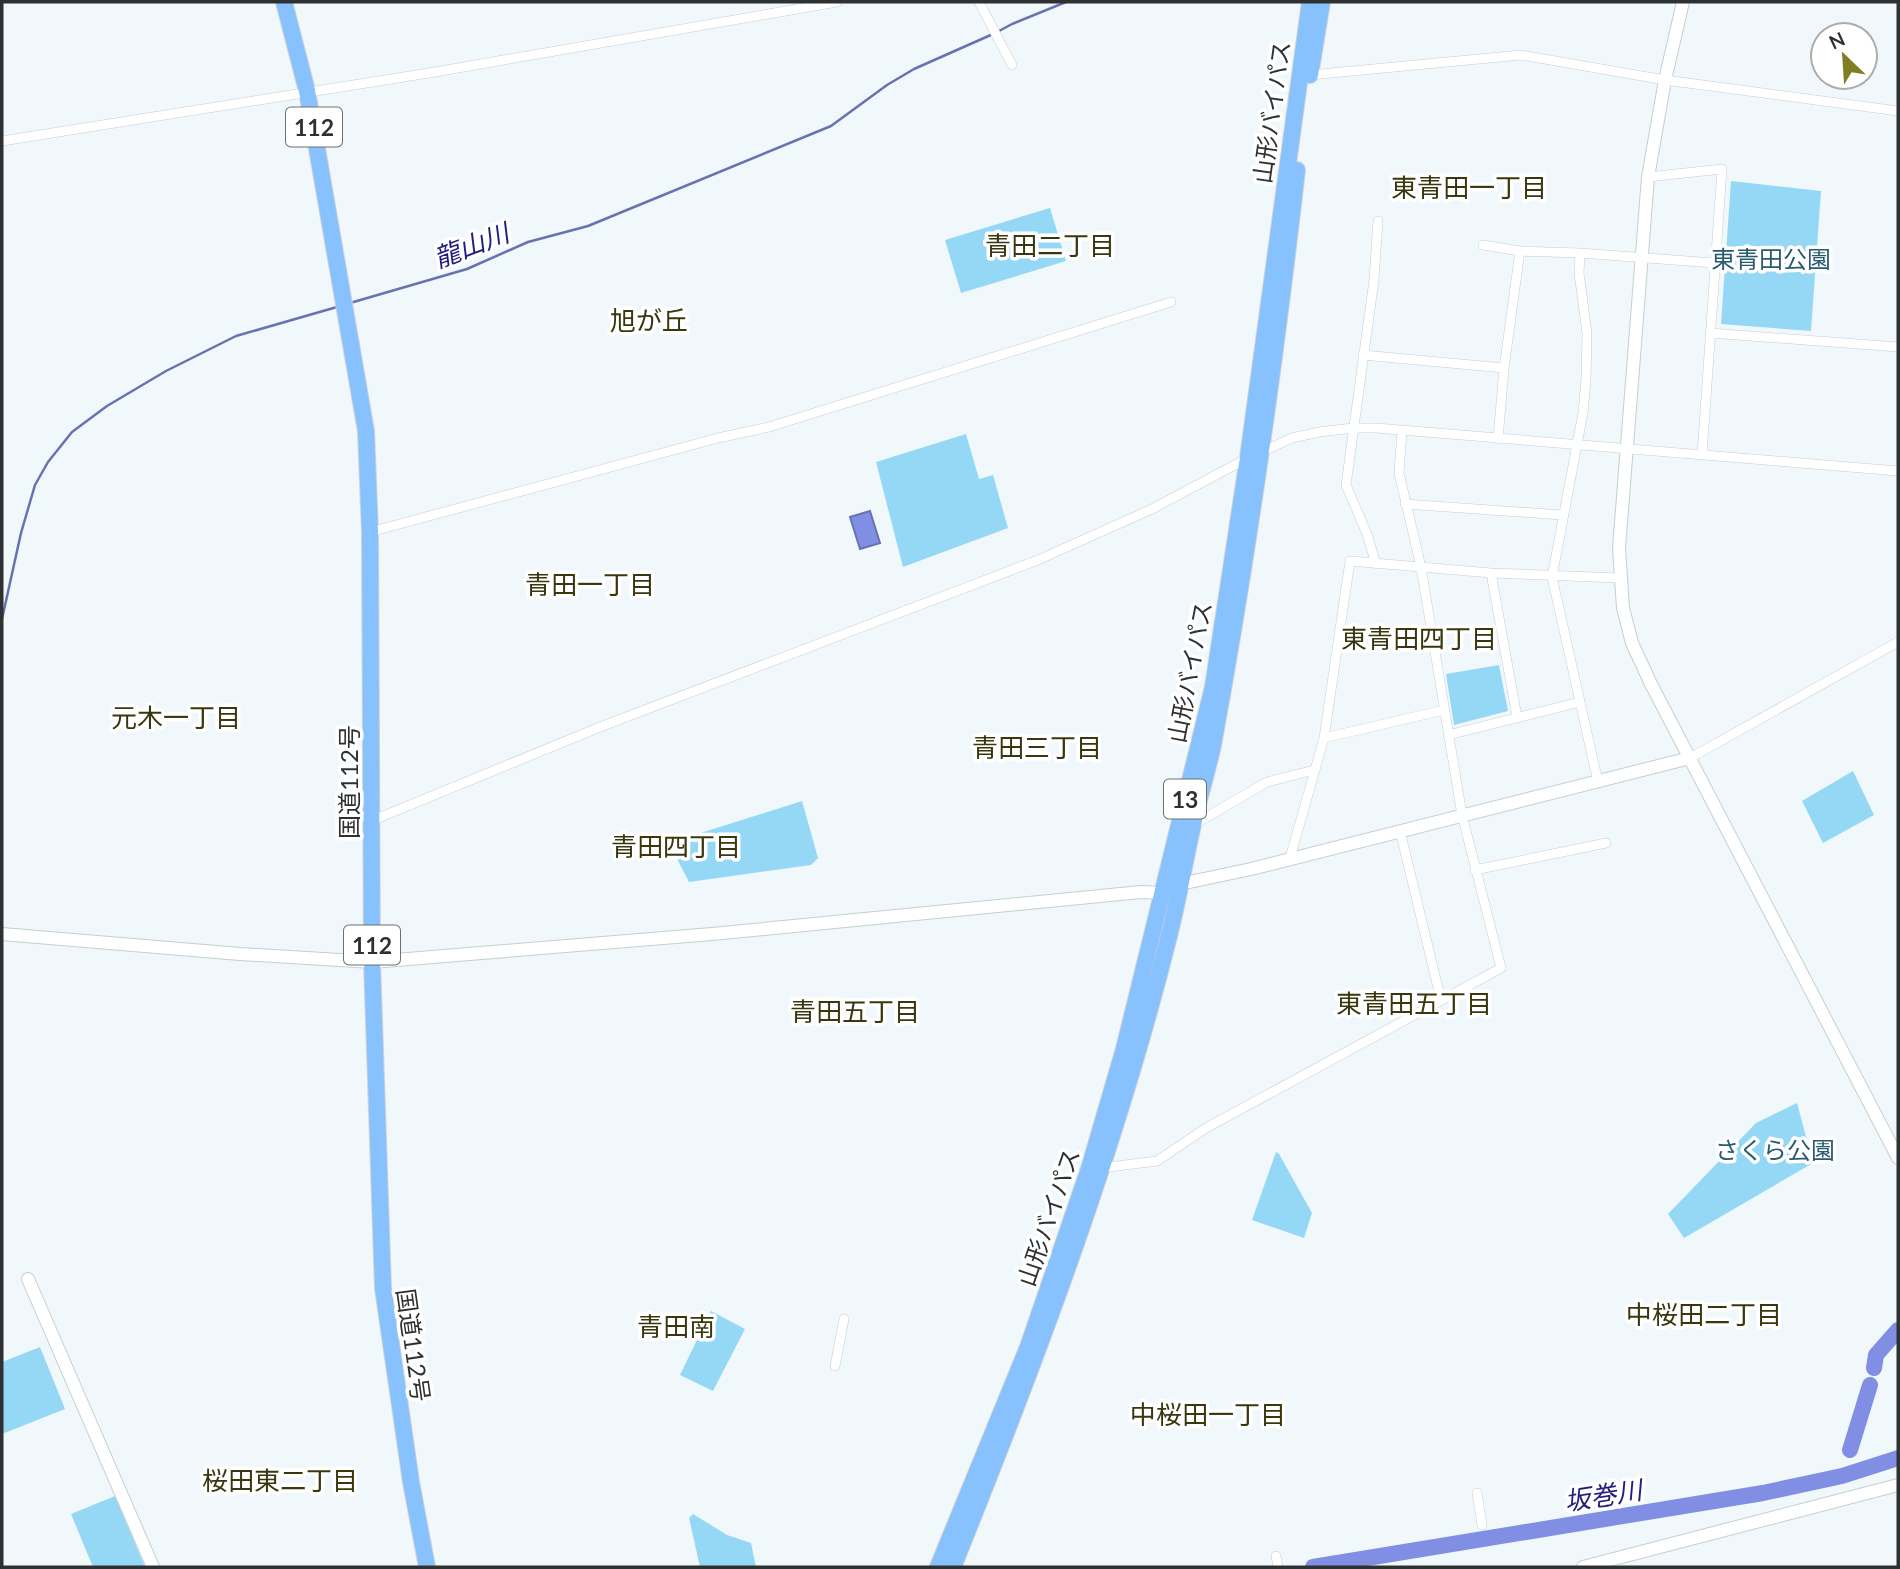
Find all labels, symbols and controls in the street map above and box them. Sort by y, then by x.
north arrow [1809,21,1879,91]
text: N [1825,27,1848,54]
street label: 山形バイパス [1247,39,1295,185]
road number: 112 [286,108,342,146]
district label: 東青田一丁目 [1391,171,1547,203]
water label: 龍山川 [429,215,516,274]
district label: 青田二丁目 [985,229,1115,261]
park label: 東青田公園 [1711,244,1831,273]
district label: 旭が丘 [610,304,688,336]
district label: 青田一丁目 [525,568,655,600]
street label: 山形バイパス [1161,599,1217,745]
district label: 東青田四丁目 [1341,622,1497,654]
district label: 元木一丁目 [111,701,241,733]
street label: 国道112号 [334,725,363,839]
district label: 青田三丁目 [972,731,1102,763]
road number: 13 [1164,779,1206,818]
district label: 青田四丁目 [611,830,741,862]
road number: 112 [344,926,400,964]
district label: 東青田五丁目 [1336,987,1492,1019]
district label: 青田五丁目 [790,995,920,1027]
park label: さくら公園 [1715,1135,1835,1164]
street label: 山形バイパス [1011,1144,1085,1290]
street label: 国道112号 [392,1287,436,1403]
district label: 中桜田二丁目 [1626,1298,1782,1330]
district label: 青田南 [637,1310,715,1342]
district label: 中桜田一丁目 [1130,1398,1286,1430]
district label: 桜田東二丁目 [202,1464,358,1496]
water label: 坂巻川 [1562,1473,1647,1517]

